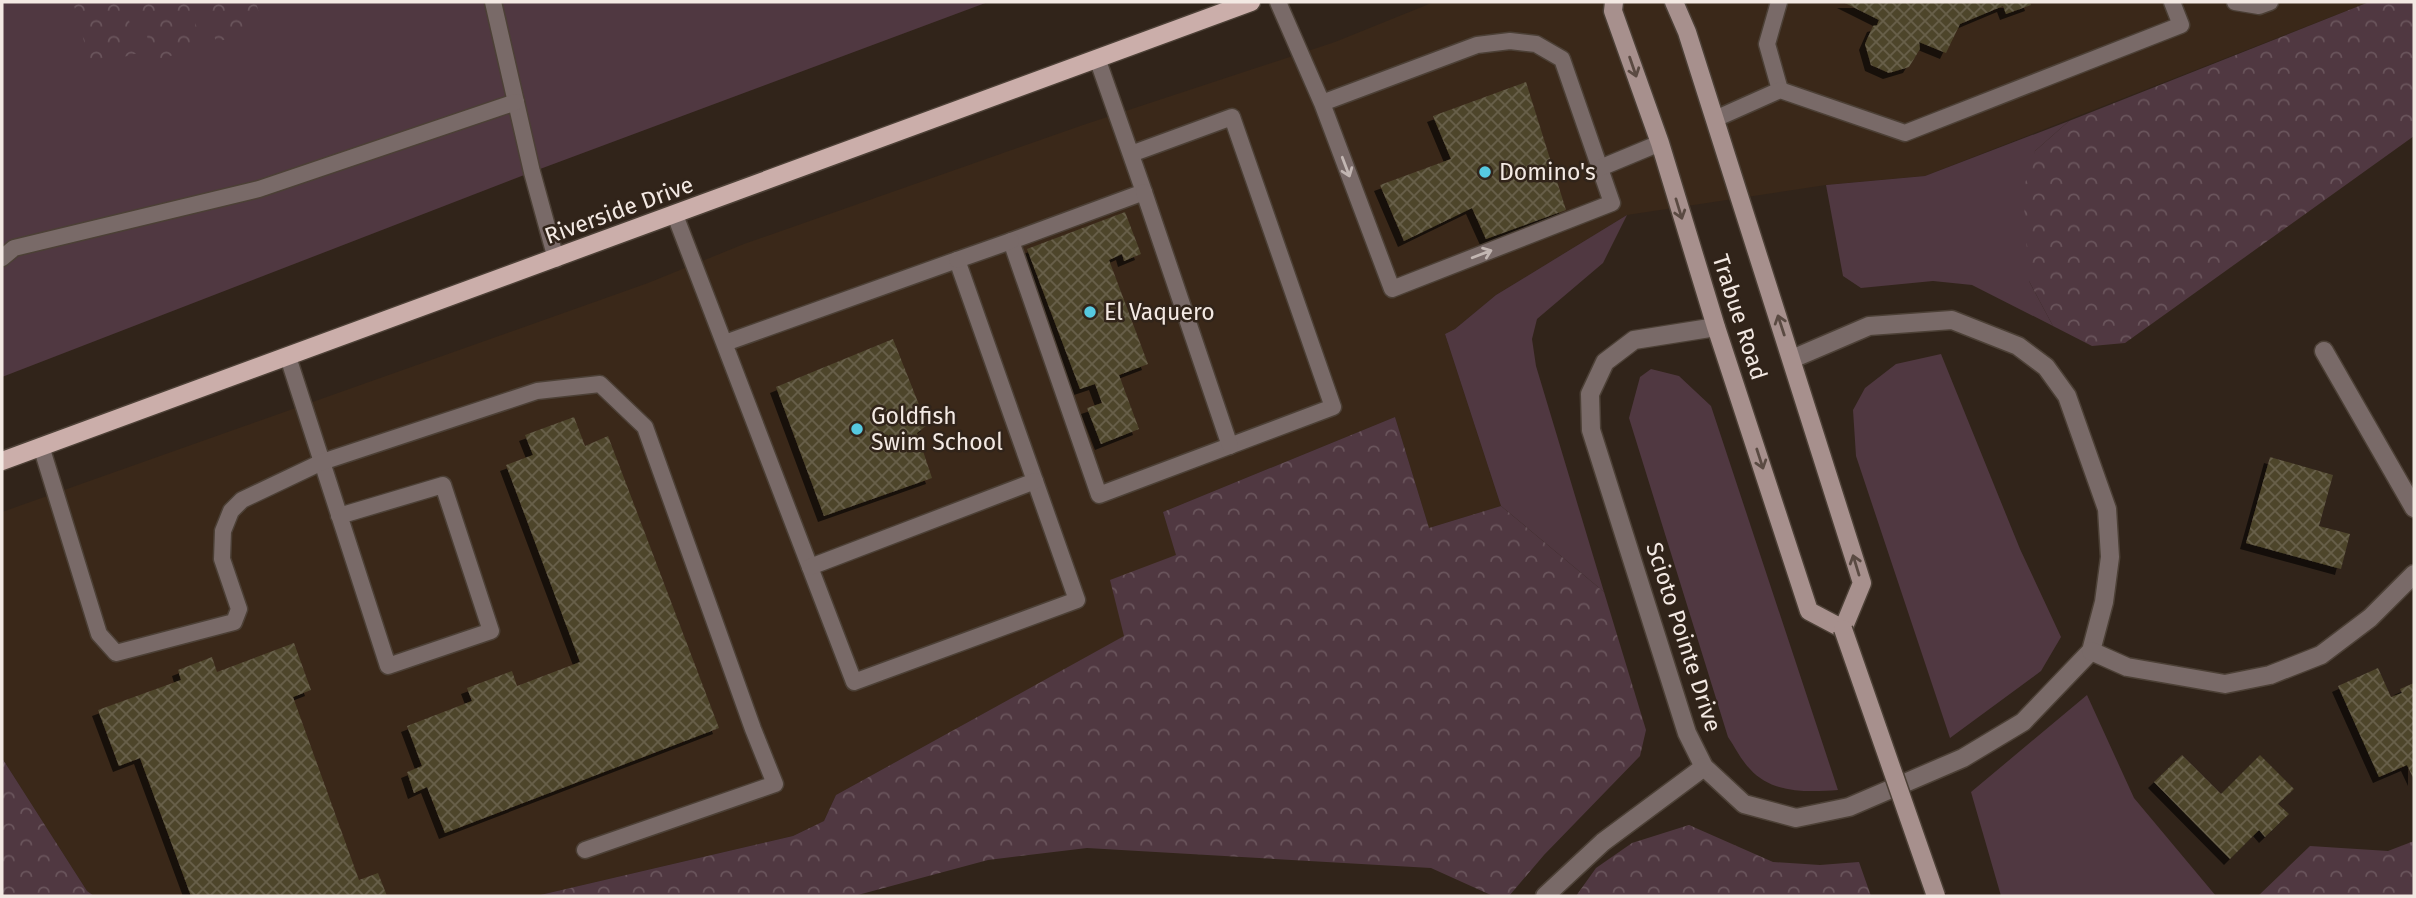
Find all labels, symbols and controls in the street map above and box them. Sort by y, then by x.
one-way arrow [1628,55,1640,77]
one-way arrow [1340,155,1353,177]
place label: Domino's [1499,158,1596,186]
marker: Domino's [1477,164,1493,180]
street label: Riverside Drive [541,170,697,250]
one-way arrow [1674,197,1687,219]
one-way arrow [1470,247,1492,260]
street label: Trabue Road [1707,251,1773,383]
place label: El Vaquero [1104,298,1215,326]
marker: El Vaquero [1082,304,1098,320]
one-way arrow [1774,314,1786,336]
place label: Goldfish Swim School [871,402,1003,456]
marker: Goldfish Swim School [849,421,865,437]
one-way arrow [1755,448,1767,470]
street label: Scioto Pointe Drive [1640,539,1728,735]
one-way arrow [1849,554,1862,576]

